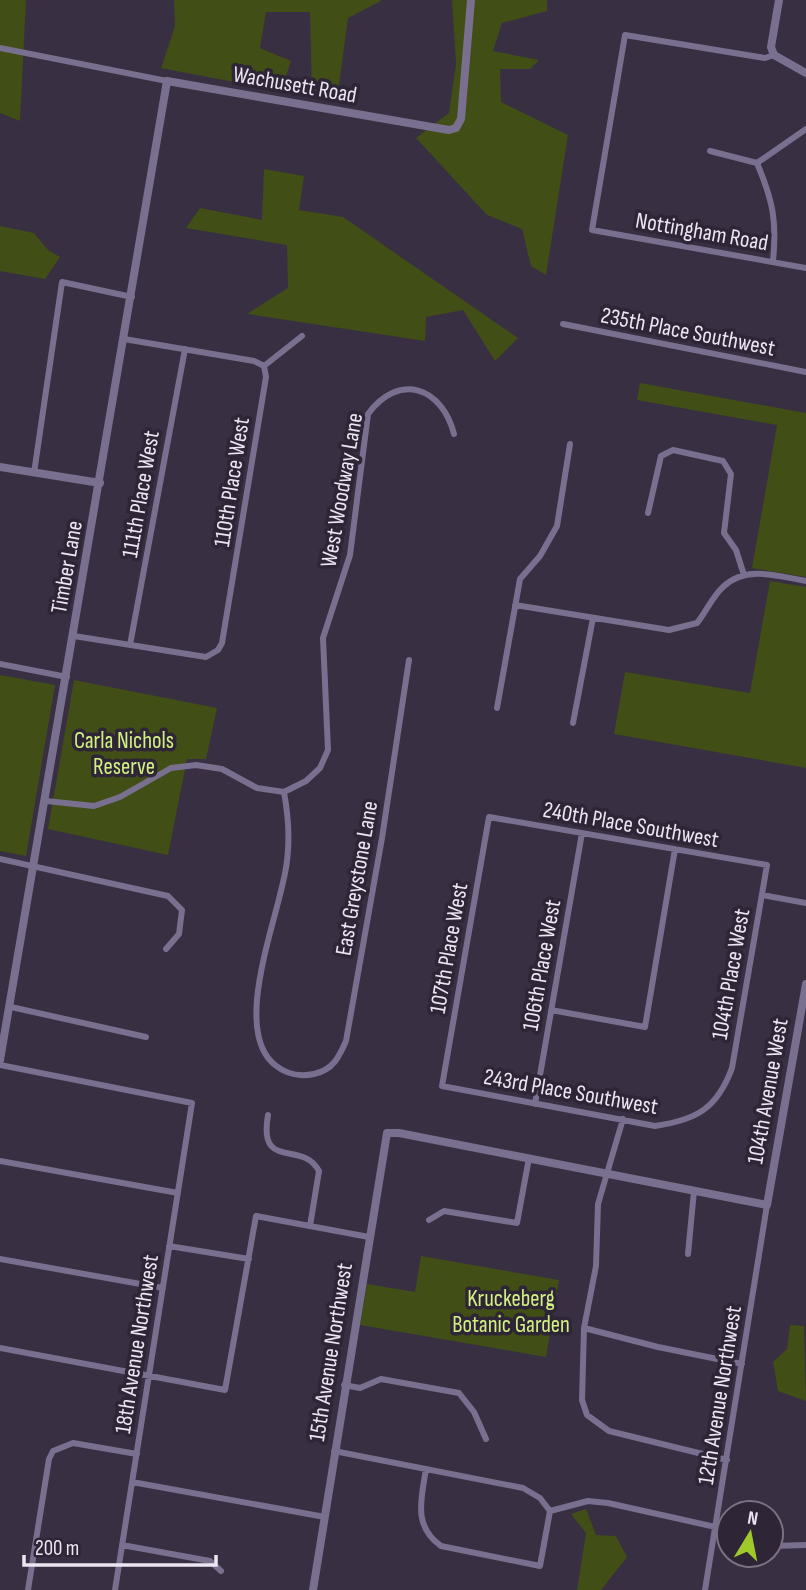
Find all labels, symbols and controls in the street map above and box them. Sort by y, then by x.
street label: Wachusett Road [231,60,359,110]
street label: Nottingham Road [633,207,770,257]
street label: 235th Place Southwest [598,301,777,363]
street label: West Woodway Lane [315,411,369,570]
street label: 110th Place West [208,415,256,549]
street label: 111th Place West [116,428,166,560]
street label: Timber Lane [45,519,89,616]
park label: Carla Nichols Reserve [74,727,174,781]
street label: 240th Place Southwest [541,796,721,854]
street label: East Greystone Lane [330,799,384,958]
street label: 107th Place West [424,881,474,1016]
street label: 106th Place West [517,897,567,1033]
street label: 104th Place West [706,907,756,1042]
street label: 104th Avenue West [741,1016,795,1166]
street label: 243rd Place Southwest [482,1063,660,1121]
street label: 18th Avenue Northwest [109,1253,165,1436]
street label: 15th Avenue Northwest [303,1261,359,1443]
park label: Kruckeberg Botanic Garden [452,1285,570,1339]
street label: 12th Avenue Northwest [692,1304,748,1487]
north arrow [715,1499,785,1569]
text: N [746,1507,760,1531]
scale bar [24,1524,217,1568]
text: 200 m [35,1536,79,1561]

